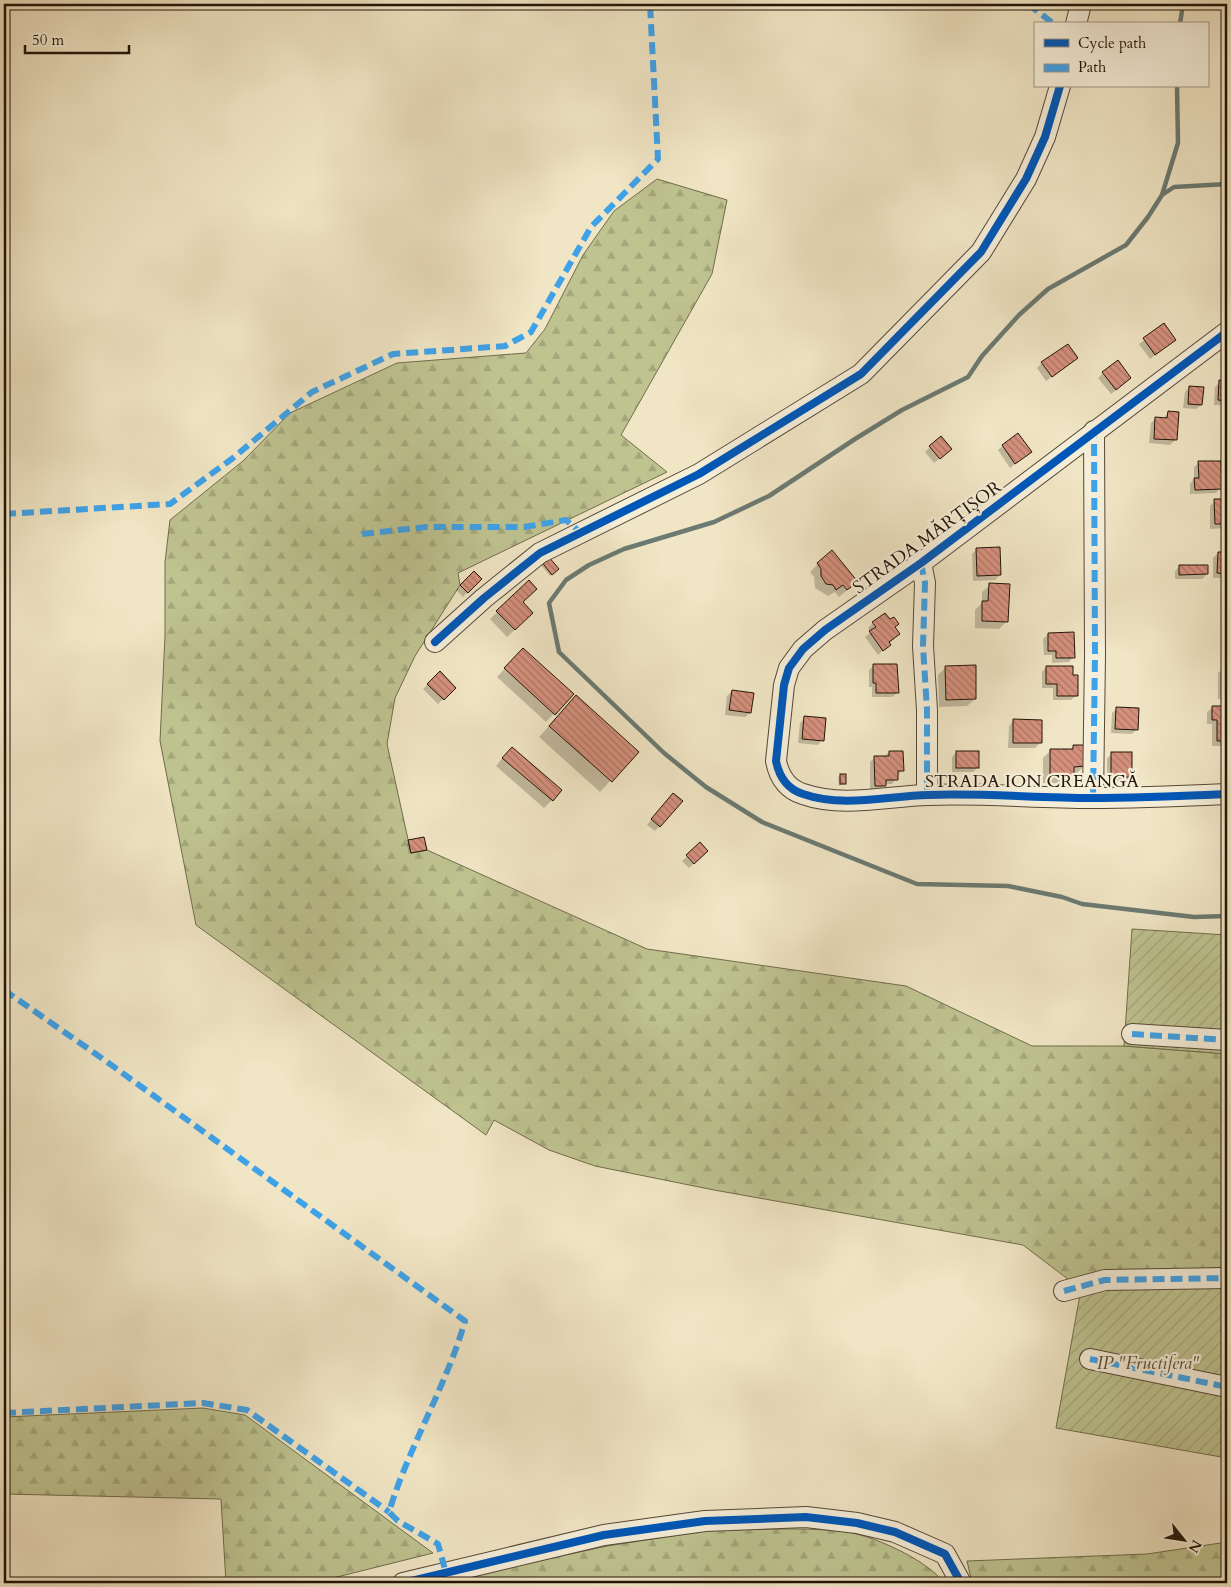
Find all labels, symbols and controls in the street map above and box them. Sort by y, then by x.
scale bar [25,22,129,54]
legend [1034,22,1208,88]
text: 50 m [32,30,64,50]
text: Cycle path [1078,33,1147,53]
text: Path [1078,57,1107,77]
street label: STRADA MĂRȚIȘOR [848,475,1007,600]
street label: STRADA ION CREANGĂ [925,769,1139,794]
park label: IP "Fructifera" [1097,1351,1200,1376]
north arrow [1158,1514,1208,1564]
text: N [1184,1536,1206,1556]

